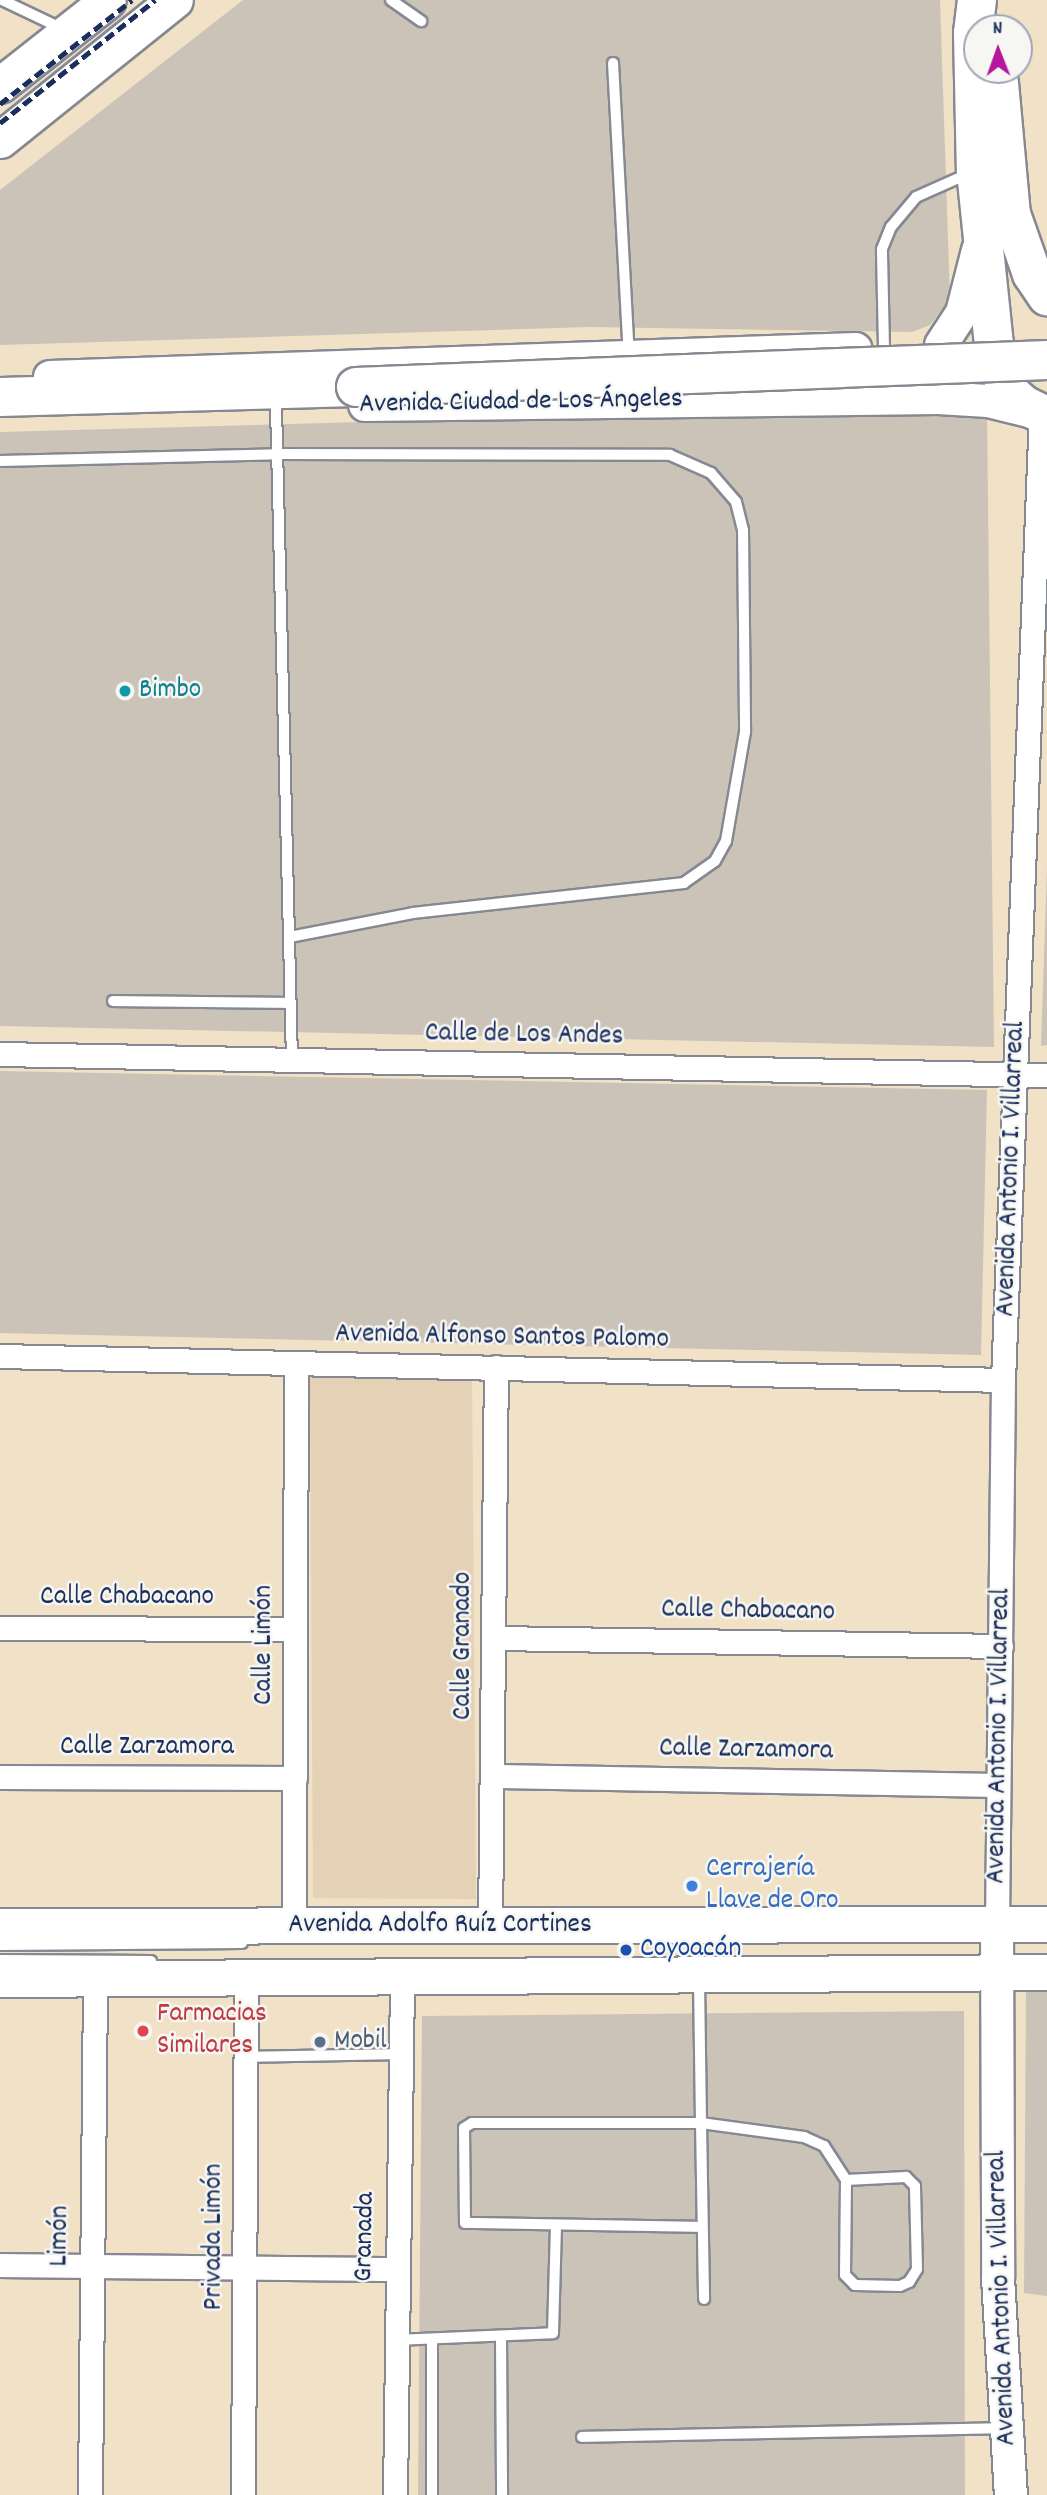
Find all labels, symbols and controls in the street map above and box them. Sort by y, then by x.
north arrow [963,14,1033,84]
text: N [993,16,1003,43]
street label: Avenida Ciudad de Los Ángeles [359,383,683,423]
place label: Bimbo [139,674,201,708]
marker: Bimbo [117,683,133,699]
street label: Calle de Los Andes [424,1017,624,1055]
street label: Avenida Antonio I. Villarreal [990,1021,1034,1317]
street label: Avenida Alfonso Santos Palomo [335,1318,669,1358]
street label: Calle Granado [447,1572,481,1720]
street label: Calle Chabacano [40,1581,214,1615]
street label: Calle Limón [248,1585,282,1705]
street label: Avenida Antonio I. Villarreal [981,1588,1019,1884]
street label: Calle Chabacano [661,1594,835,1630]
street label: Calle Zarzamora [60,1731,234,1765]
street label: Calle Zarzamora [659,1733,833,1769]
place label: Cerrajería Llave de Oro [706,1853,838,1919]
marker: Cerrajería Llave de Oro [684,1878,700,1894]
street label: Avenida Adolfo Ruíz Cortines [288,1909,592,1943]
place label: Coyoacán [640,1933,741,1967]
marker: Coyoacán [618,1942,634,1958]
place label: Farmacias Similares [157,1998,267,2064]
marker: Farmacias Similares [135,2023,151,2039]
place label: Mobil [334,2025,387,2059]
marker: Mobil [312,2034,328,2050]
street label: Avenida Antonio I. Villarreal [981,2150,1025,2446]
street label: Privada Limón [198,2164,232,2310]
street label: Granada [348,2192,384,2282]
street label: Limón [44,2205,78,2267]

